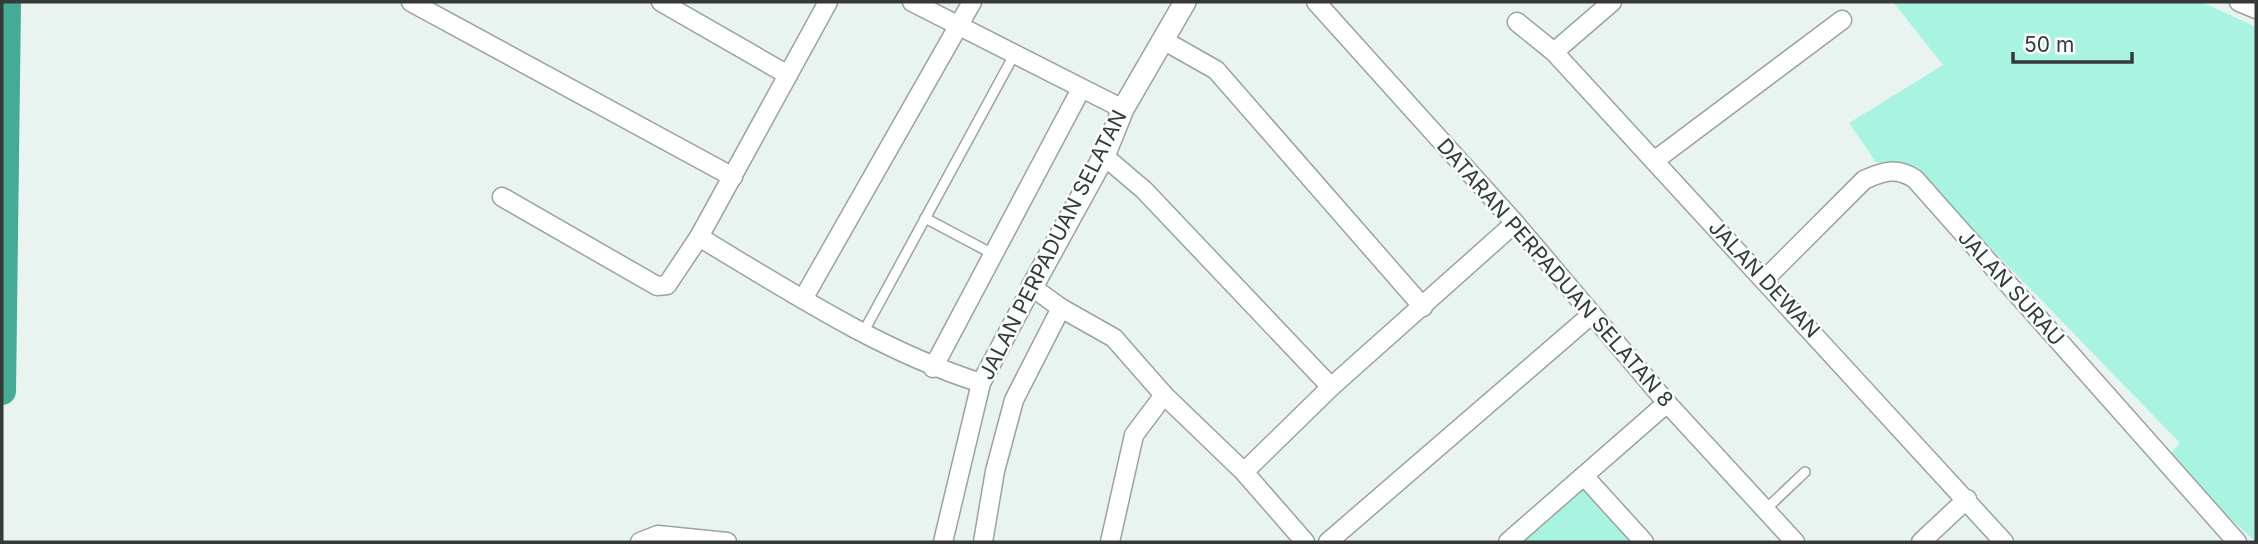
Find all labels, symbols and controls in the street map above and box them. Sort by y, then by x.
scale bar [2013,21,2132,65]
text: 50 m [2024,32,2074,57]
street label: JALAN PERPADUAN SELATAN [973,106,1132,384]
street label: DATARAN PERPADUAN SELATAN 8 [1432,133,1679,412]
street label: JALAN DEWAN [1703,215,1825,343]
street label: JALAN SURAU [1953,225,2070,350]

